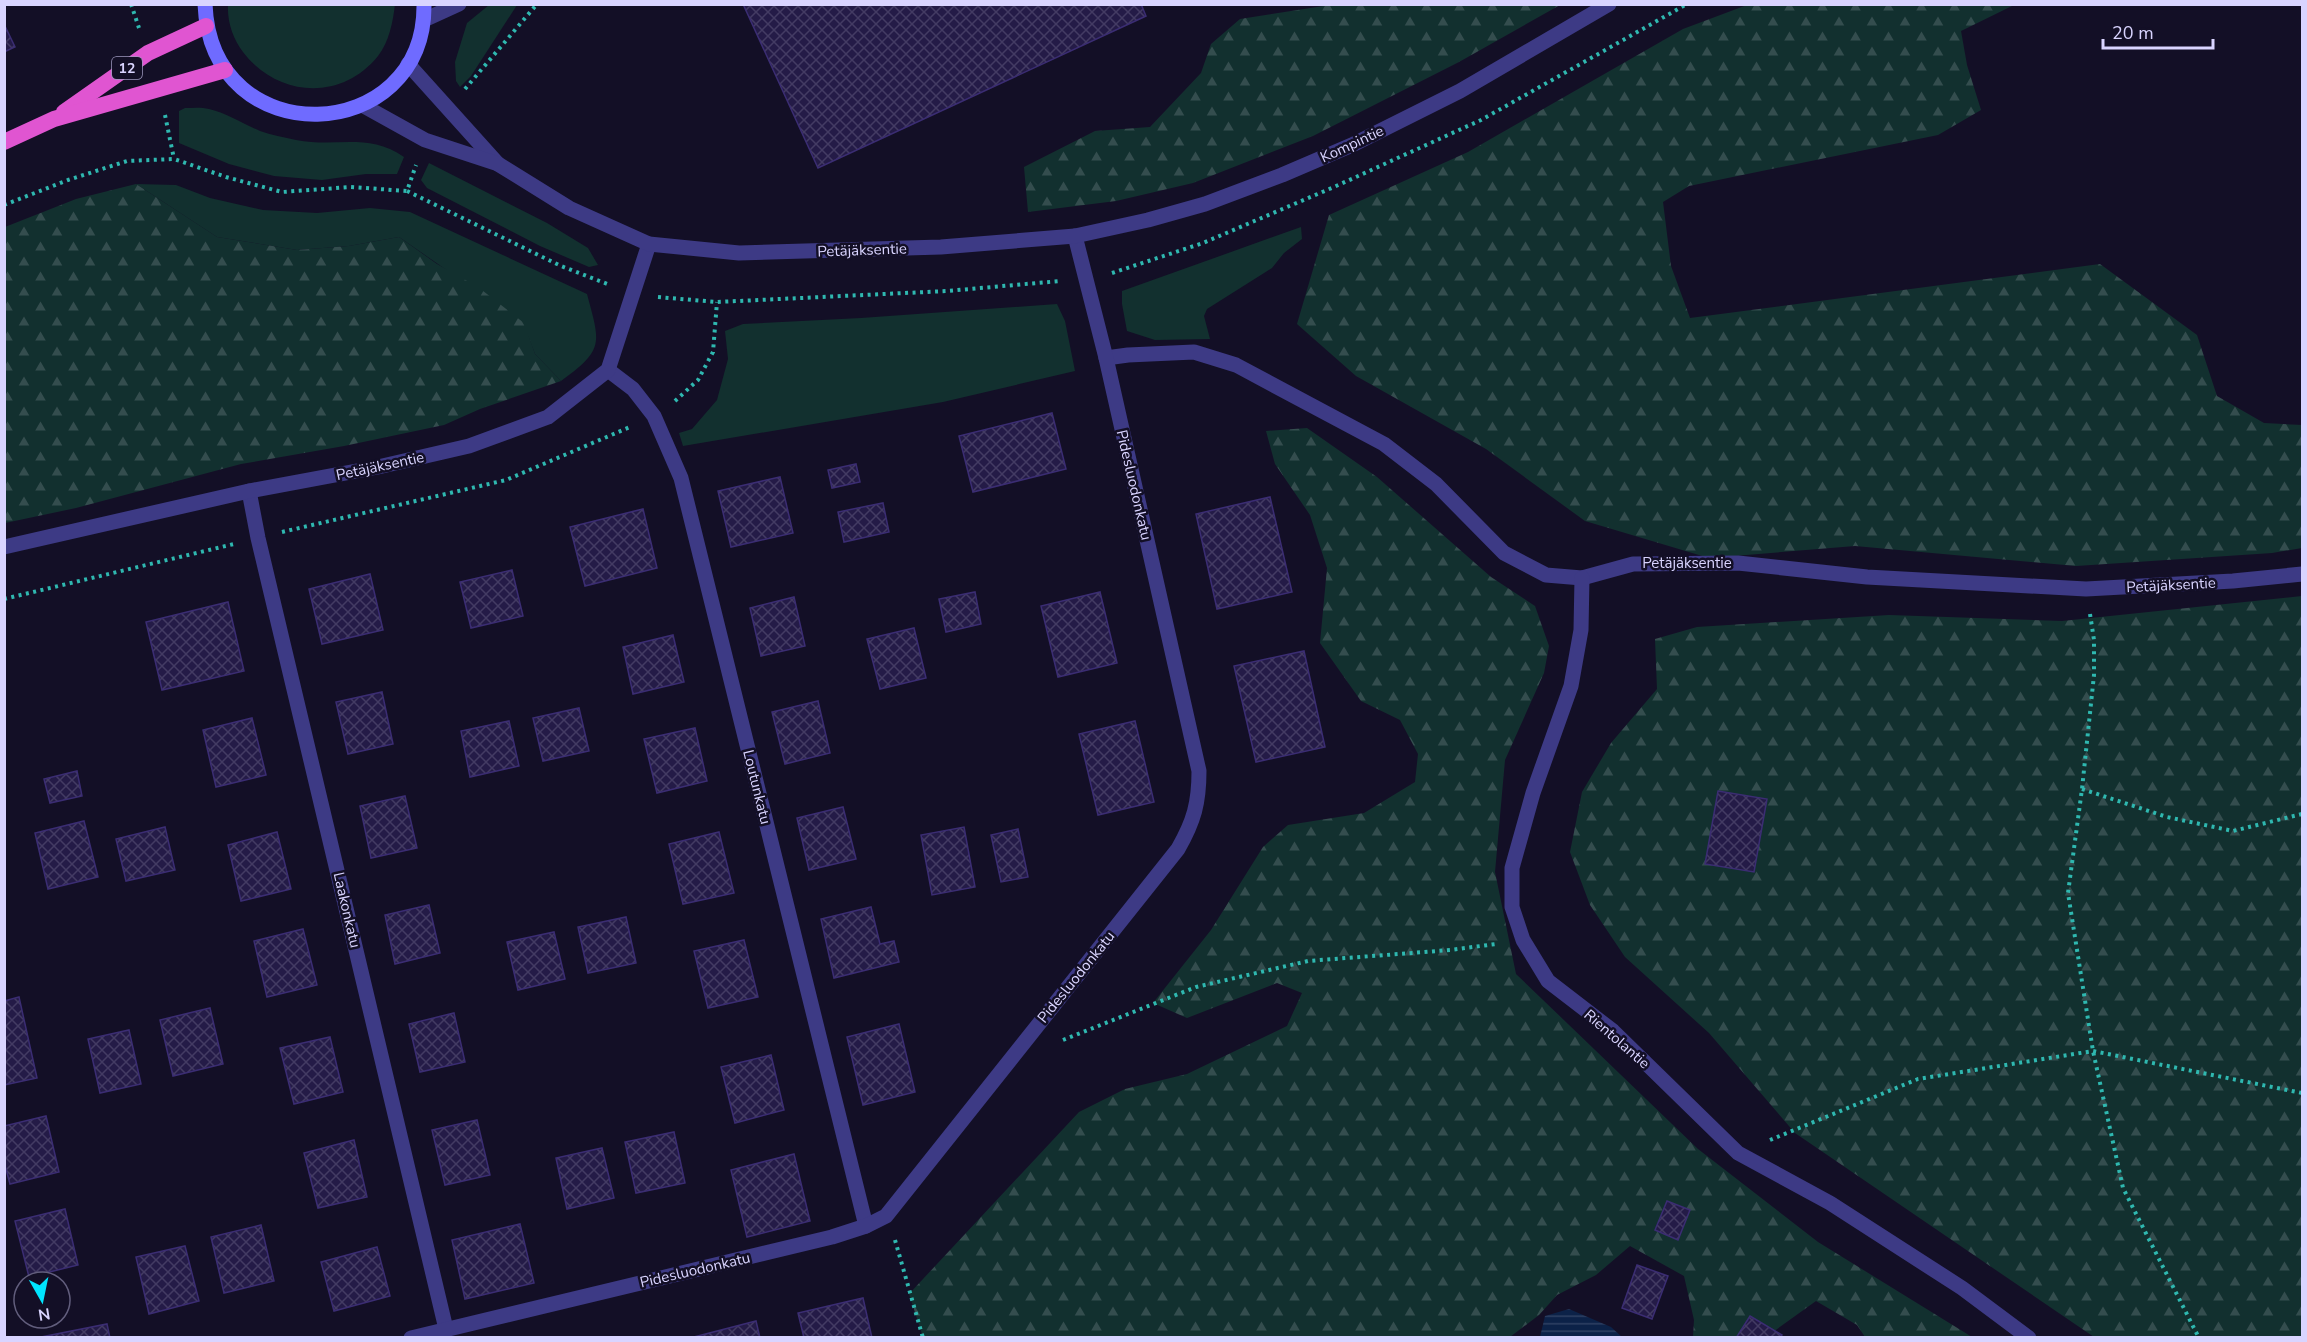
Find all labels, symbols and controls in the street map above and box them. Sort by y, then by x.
scale bar [2103,12,2212,50]
text: 20 m [2112,21,2154,45]
road number: 12 [112,57,142,79]
street label: Kompintie [1317,121,1387,167]
street label: Petäjäksentie [817,238,907,262]
street label: Pidesluodonkatu [1112,428,1156,542]
street label: Petäjäksentie [334,447,426,485]
street label: Petäjäksentie [1642,553,1732,573]
street label: Petäjäksentie [2126,573,2216,597]
street label: Loutunkatu [738,748,776,826]
street label: Laakonkatu [329,870,365,950]
street label: Pidesluodonkatu [1033,927,1119,1027]
street label: Rientolantie [1580,1005,1654,1073]
street label: Pidesluodonkatu [638,1248,752,1292]
north arrow [12,1270,72,1330]
text: N [37,1302,52,1326]

